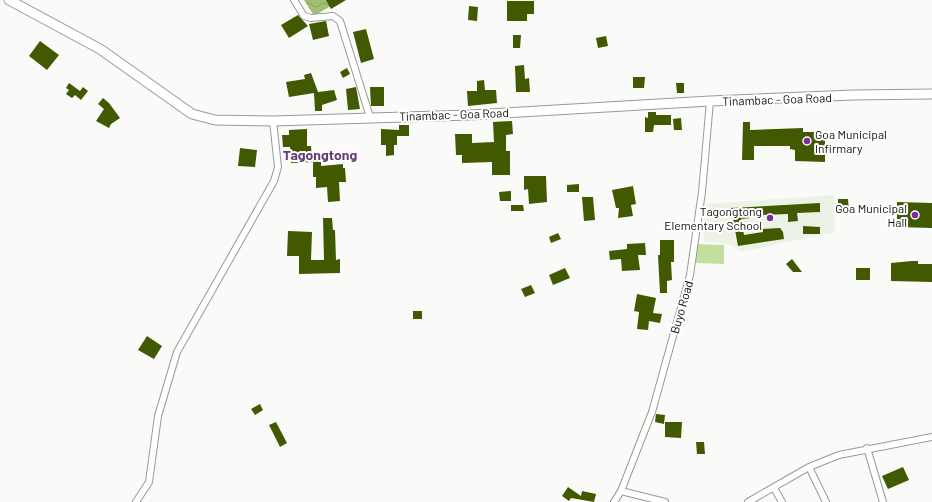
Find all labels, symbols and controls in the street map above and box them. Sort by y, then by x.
street label: Tinambac - Goa Road [722,90,832,108]
street label: Tinambac - Goa Road [399,105,509,123]
place label: Goa Municipal Infirmary [815,127,887,155]
marker: Goa Municipal Infirmary [802,136,812,146]
district label: Tagongtong [283,146,357,163]
place label: Goa Municipal Hall [835,201,907,229]
place label: Tagongtong Elementary School [664,204,762,232]
marker: Goa Municipal Hall [910,210,920,220]
marker: Tagongtong Elementary School [765,213,775,223]
street label: Buyo Road [667,279,695,335]

